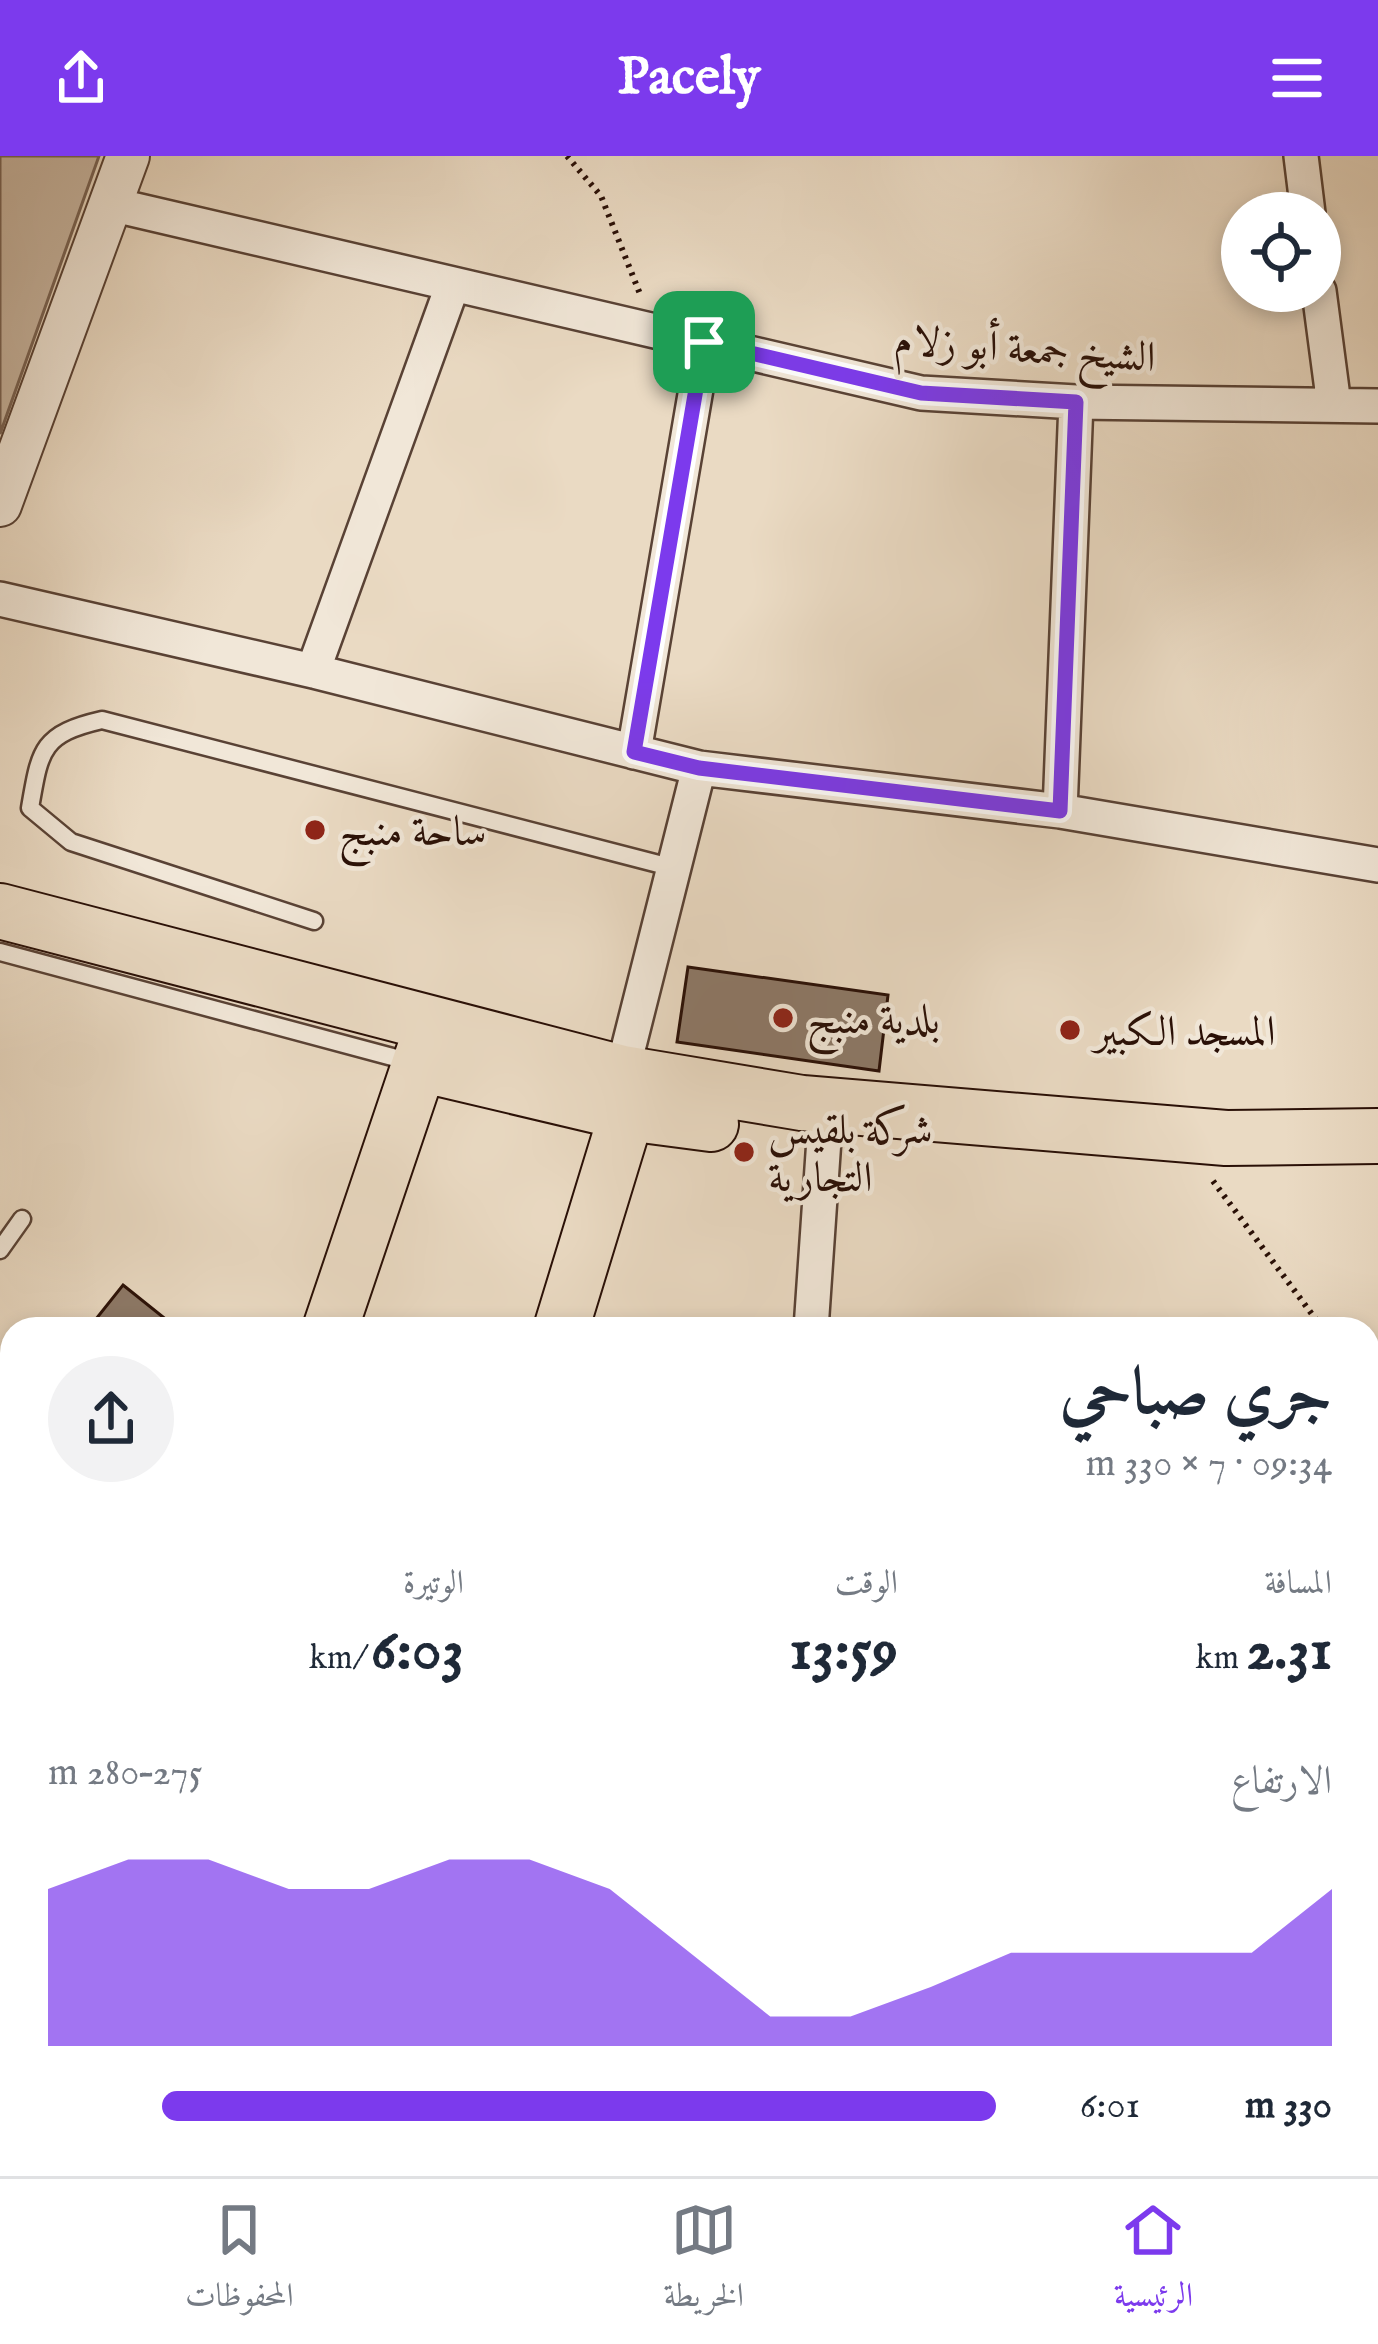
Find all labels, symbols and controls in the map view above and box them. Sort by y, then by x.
text: Pacely [618,44,760,113]
icon: share [48,45,114,111]
icon: menu [1264,45,1330,111]
map controls [1221,192,1341,312]
button: locate [1221,192,1341,312]
pin [653,291,755,393]
icon: arrive [671,309,737,375]
street label: الشيخ جمعة أبو زلام [892,310,1158,394]
place label: ساحة منبج [339,807,487,868]
marker: ساحة منبج [302,817,328,843]
place label: بلدية منبج [807,995,940,1056]
marker: بلدية منبج [770,1005,796,1031]
place label: المسجد الكبير [1090,1007,1276,1060]
marker: المسجد الكبير [1057,1017,1083,1043]
place label: شركة بلقيس التجارية [768,1104,933,1206]
marker: شركة بلقيس التجارية [731,1139,757,1165]
text: جري صباحي [1060,1353,1332,1437]
button: share [48,1356,174,1482]
text: 09:34 · 7 × 330 m [1085,1440,1332,1489]
text: الوتيرة [403,1563,464,1605]
text: الوقت [835,1563,898,1605]
text: المسافة [1265,1563,1332,1605]
text: 6:03 [371,1614,464,1690]
text: 13:59 [789,1614,898,1690]
text: 2.31 [1246,1614,1332,1690]
text: /km [309,1638,371,1680]
text: km [1196,1638,1246,1680]
text: 275–280 m [48,1749,203,1798]
text: الارتفاع [1231,1758,1332,1807]
text: 6:01 [1080,2082,1140,2131]
text: 330 m [1245,2082,1332,2131]
tab: المحفوظات [185,2197,294,2327]
tab: الخريطة [664,2197,744,2327]
tab: الرئيسية [1114,2197,1193,2327]

